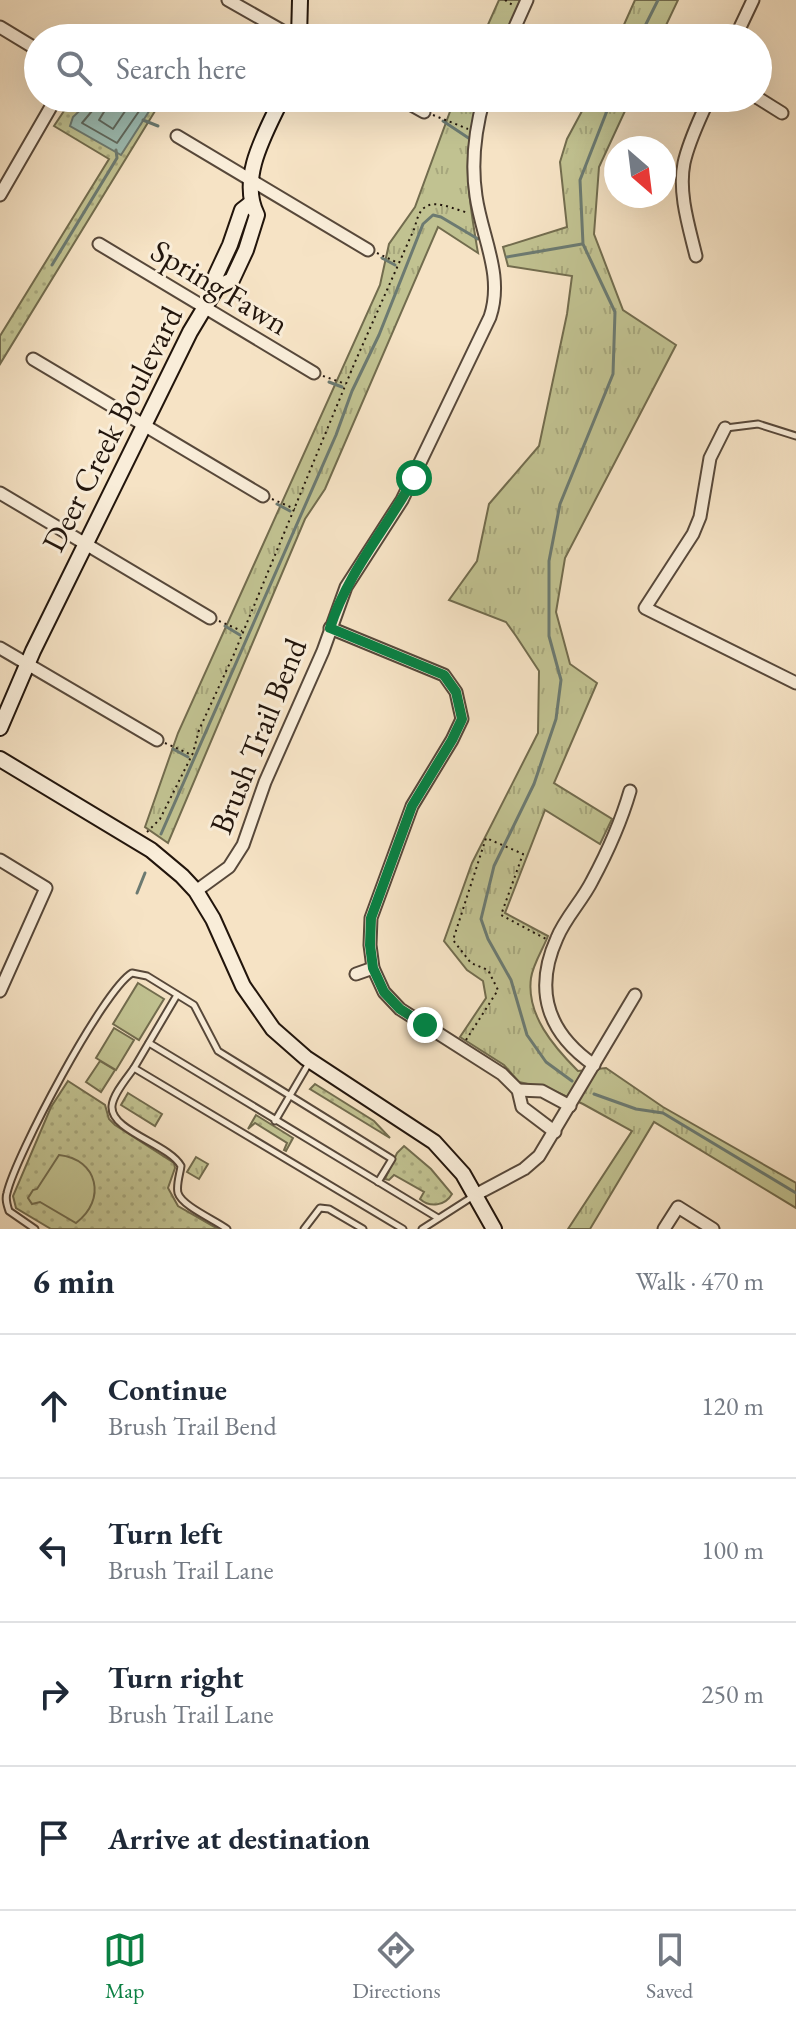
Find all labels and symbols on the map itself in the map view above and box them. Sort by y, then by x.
north arrow [604,136,676,208]
street label: Spring Fawn [143,229,297,345]
street label: Deer Creek Boulevard [32,298,192,559]
route start [396,460,432,496]
street label: Brush Trail Bend [200,631,317,840]
route end [407,1007,443,1043]

